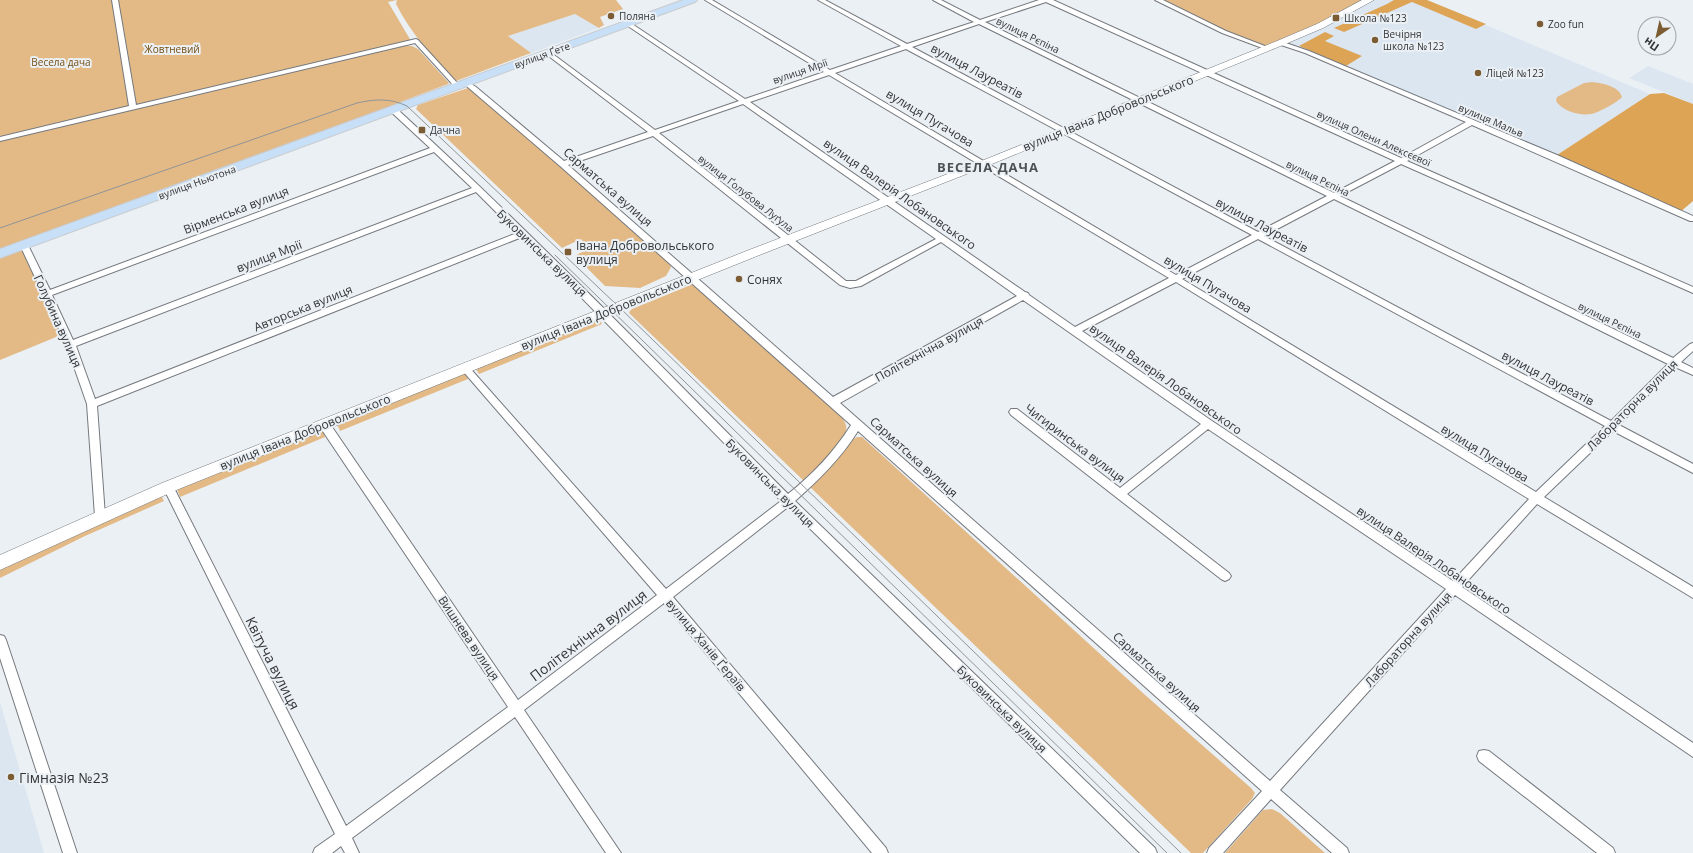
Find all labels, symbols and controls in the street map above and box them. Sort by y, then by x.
place label: Поляна [619,9,655,23]
marker: Поляна [606,11,616,21]
place label: Школа №123 [1344,11,1407,25]
marker: Школа №123 [1331,13,1341,23]
street label: вулиця Рєпіна [994,14,1062,56]
north arrow [1637,16,1677,56]
place label: Zoo fun [1548,17,1584,31]
marker: Zoo fun [1535,19,1545,29]
place label: Вечірня школа №123 [1383,27,1445,53]
text: Пн [1641,34,1662,55]
marker: Вечірня школа №123 [1370,35,1380,45]
street label: вулиця Ґете [512,38,572,72]
street label: вулиця Лауреатів [928,40,1026,103]
park label: Жовтневий [144,42,200,56]
park label: Весела дача [31,55,91,69]
street label: вулиця Мрії [771,55,830,87]
place label: Ліцей №123 [1486,66,1544,80]
marker: Ліцей №123 [1473,68,1483,78]
street label: вулиця Івана Добровольського [1020,71,1196,155]
street label: вулиця Пугачова [883,85,977,151]
street label: вулиця Мальв [1456,100,1526,140]
street label: вулиця Олени Алексєєвої [1315,107,1434,170]
place label: Дачна [430,123,460,137]
marker: Дачна [417,125,427,135]
street label: вулиця Валерія Лобановського [820,135,980,253]
street label: Сарматська вулиця [560,143,656,231]
street label: вулиця Ґолубова Луґула [695,151,797,235]
street label: вулиця Рєпіна [1284,157,1352,199]
district label: ВЕСЕЛА ДАЧА [937,158,1039,176]
street label: вулиця Ньютона [156,162,238,202]
street label: Вірменська вулиця [181,182,291,238]
street label: вулиця Лауреатів [1213,194,1311,257]
street label: Буковинська вулиця [493,205,591,301]
street label: вулиця Мрії [234,235,305,276]
place label: Івана Добровольського вулиця [576,237,714,268]
marker: Івана Добровольського вулиця [563,247,573,257]
street label: вулиця Пугачова [1161,251,1255,317]
street label: вулиця Івана Добровольського [518,270,694,354]
place label: Сонях [747,271,783,288]
street label: Голубина вулиця [30,272,86,370]
marker: Сонях [734,274,744,284]
street label: Авторська вулиця [251,280,355,336]
street label: вулиця Рєпіна [1576,299,1644,341]
street label: Політехнічна вулиця [872,312,986,386]
street label: вулиця Валерія Лобановського [1086,320,1246,438]
street label: вулиця Лауреатів [1499,347,1597,410]
street label: Лабораторна вулиця [1583,356,1681,454]
street label: вулиця Івана Добровольського [217,390,393,474]
street label: Чигиринська вулиця [1021,400,1129,486]
street label: Сарматська вулиця [866,413,962,501]
street label: вулиця Пугачова [1438,420,1532,486]
street label: Буковинська вулиця [722,435,818,531]
street label: вулиця Валерія Лобановського [1354,502,1514,618]
street label: Політехнічна вулиця [526,585,650,685]
street label: Лабораторна вулиця [1361,588,1455,690]
street label: Вишнева вулиця [434,592,504,684]
street label: вулиця Ханів Ґераїв [662,595,750,695]
street label: Квітуча вулиця [241,613,305,713]
street label: Сарматська вулиця [1109,628,1205,716]
street label: Буковинська вулиця [953,661,1051,757]
place label: Гімназія №23 [19,768,109,787]
marker: Гімназія №23 [6,772,16,782]

